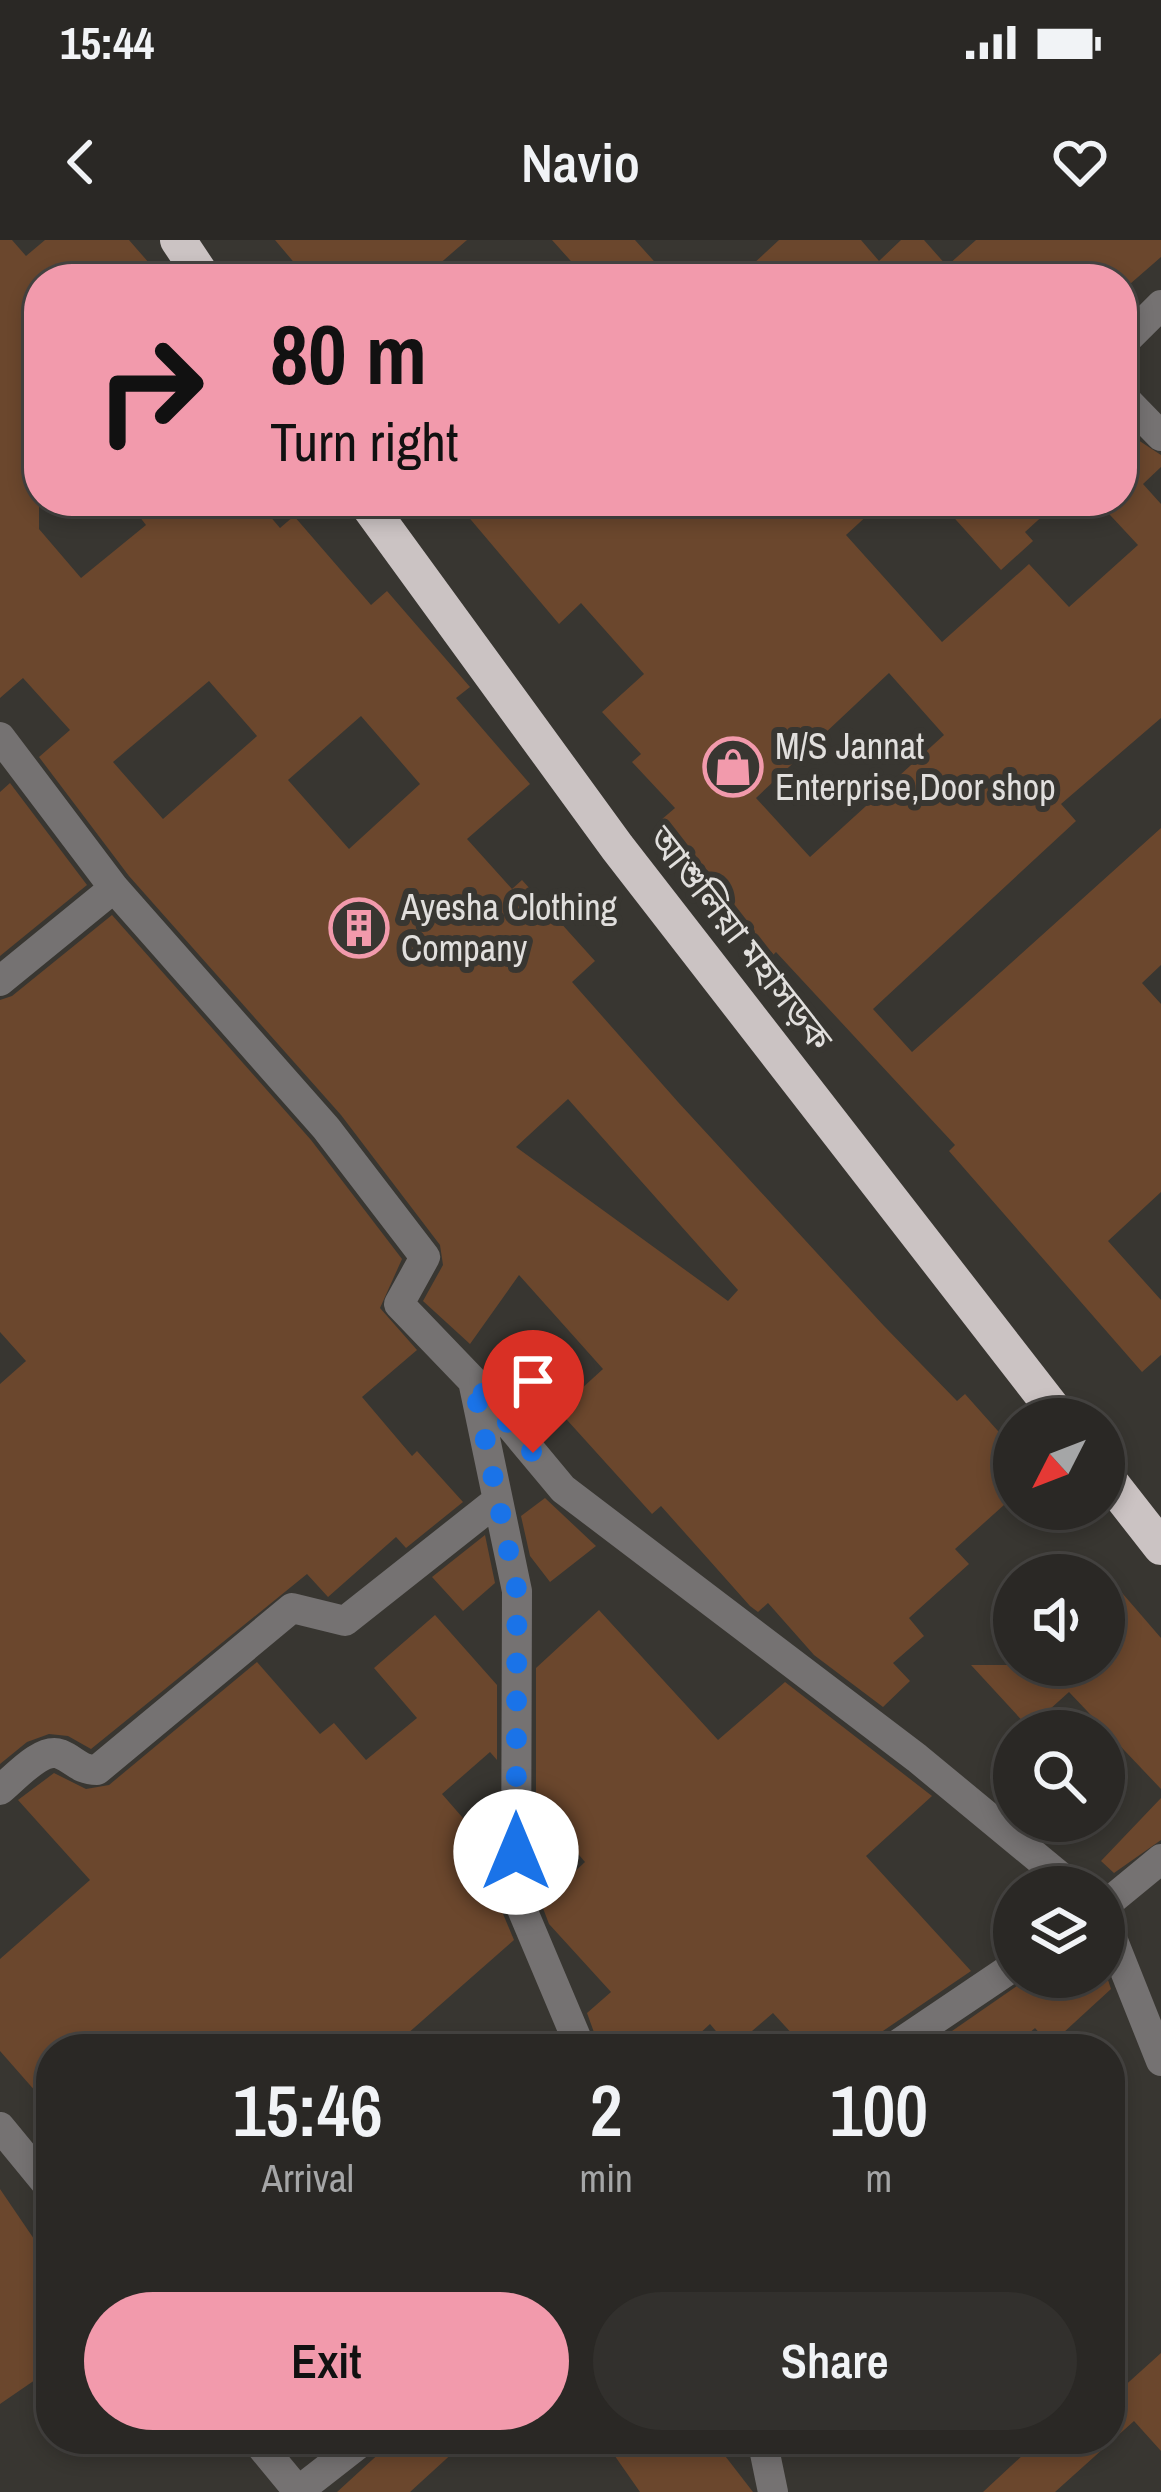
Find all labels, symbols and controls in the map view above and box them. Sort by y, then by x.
text: 15:44 [60,12,154,73]
text: Navio [521,126,640,199]
icon: back [48,129,114,195]
icon: heart [1047,129,1113,195]
text: 80 m [270,297,427,410]
icon: right [72,312,228,468]
text: Turn right [270,405,458,478]
place label: M/S Jannat Enterprise,Door shop [775,722,1056,811]
shop icon: M/S Jannat Enterprise,Door shop [702,736,764,798]
street label: আশুলিয়া মহাসড়ক [637,815,845,1061]
place label: Ayesha Clothing Company [400,883,618,972]
building icon: Ayesha Clothing Company [328,897,390,959]
pin [482,1330,584,1453]
icon: arrive [500,1348,566,1414]
north arrow [993,1398,1125,1530]
map controls [993,1398,1125,1998]
button: sound [993,1554,1125,1686]
button: search [993,1710,1125,1842]
position arrow [453,1789,579,1915]
button: layers [993,1866,1125,1998]
text: 15:46 [233,2061,383,2158]
text: 2 [590,2061,623,2158]
text: 100 [830,2061,928,2158]
text: Arrival [262,2152,354,2204]
text: min [580,2152,633,2204]
text: m [866,2152,892,2204]
button: Exit [84,2292,569,2430]
button: Share [593,2292,1077,2430]

